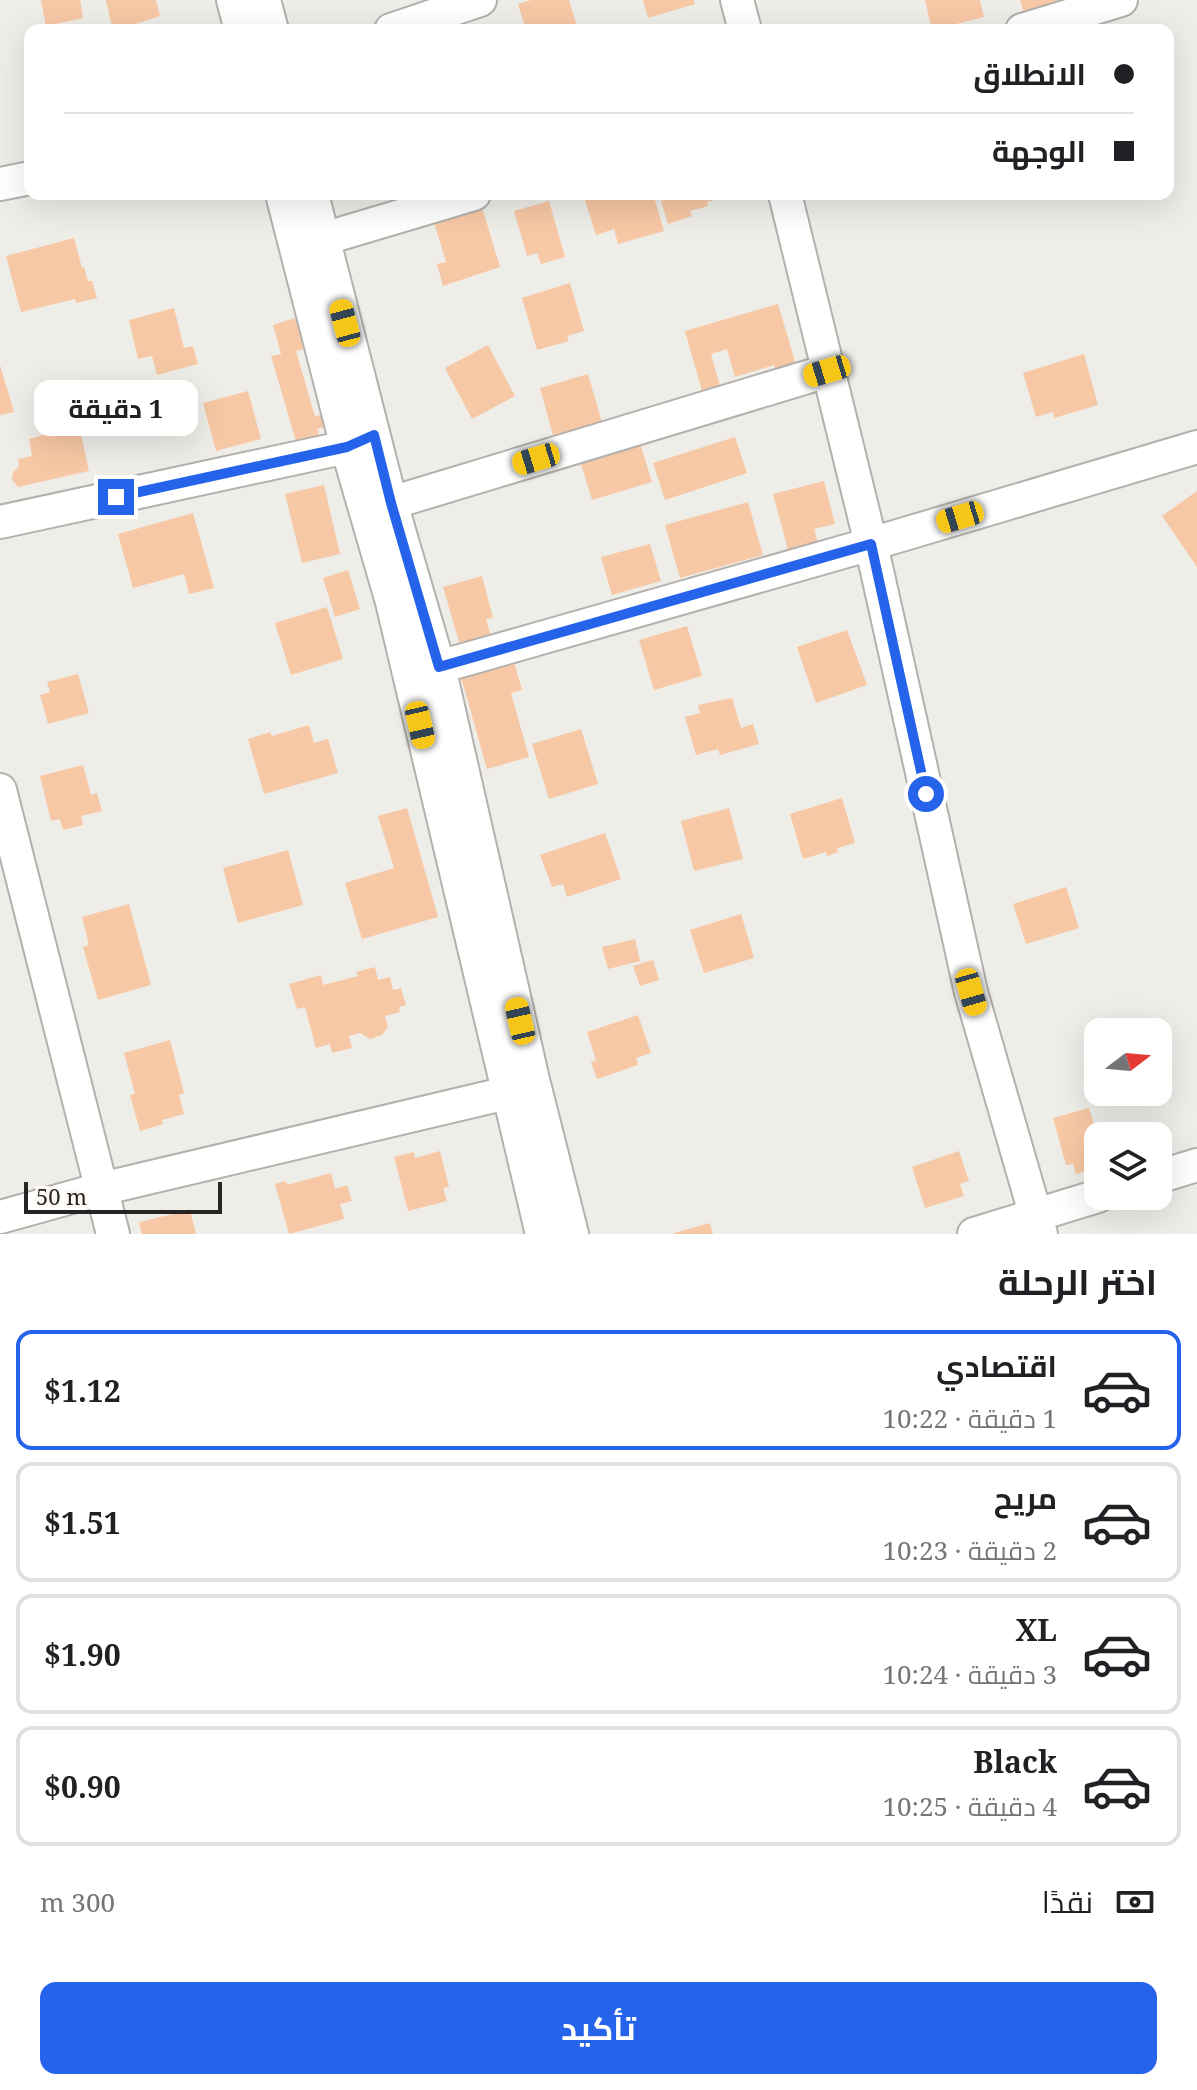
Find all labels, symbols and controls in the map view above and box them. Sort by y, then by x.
text: الانطلاق [973,53,1086,94]
text: الوجهة [992,130,1086,171]
car [327,297,363,349]
car [801,353,853,389]
callout: 1 دقيقة [34,381,198,437]
text: 1 دقيقة [69,390,163,426]
car [510,441,562,477]
route end [98,479,134,515]
car [934,499,986,535]
car [403,699,437,751]
route start [908,776,944,812]
car [953,966,989,1018]
car [503,995,537,1047]
north arrow [1084,1018,1172,1106]
map controls [1084,1018,1172,1210]
button: layers [1084,1122,1172,1210]
scale bar [24,1178,222,1214]
text: 50 m [36,1181,87,1211]
text: اختر الرحلة [998,1257,1157,1306]
text: اقتصادي [936,1345,1057,1386]
icon: car [1081,1354,1153,1426]
text: $1.12 [44,1370,121,1411]
text: 1 دقيقة · 10:22 [882,1400,1057,1436]
text: مريح [994,1477,1057,1518]
icon: car [1081,1486,1153,1558]
text: $1.51 [44,1502,121,1543]
text: 2 دقيقة · 10:23 [882,1532,1057,1568]
text: XL [1015,1609,1057,1650]
icon: car [1081,1618,1153,1690]
text: $1.90 [44,1634,121,1675]
text: 3 دقيقة · 10:24 [882,1656,1057,1692]
text: Black [973,1741,1057,1782]
icon: car [1081,1750,1153,1822]
text: $0.90 [44,1766,121,1807]
text: 4 دقيقة · 10:25 [882,1788,1057,1824]
icon: cash [1113,1880,1157,1924]
text: نقدًا [1042,1881,1093,1922]
text: 300 m [40,1884,115,1920]
button: تأكيد [40,1982,1157,2074]

